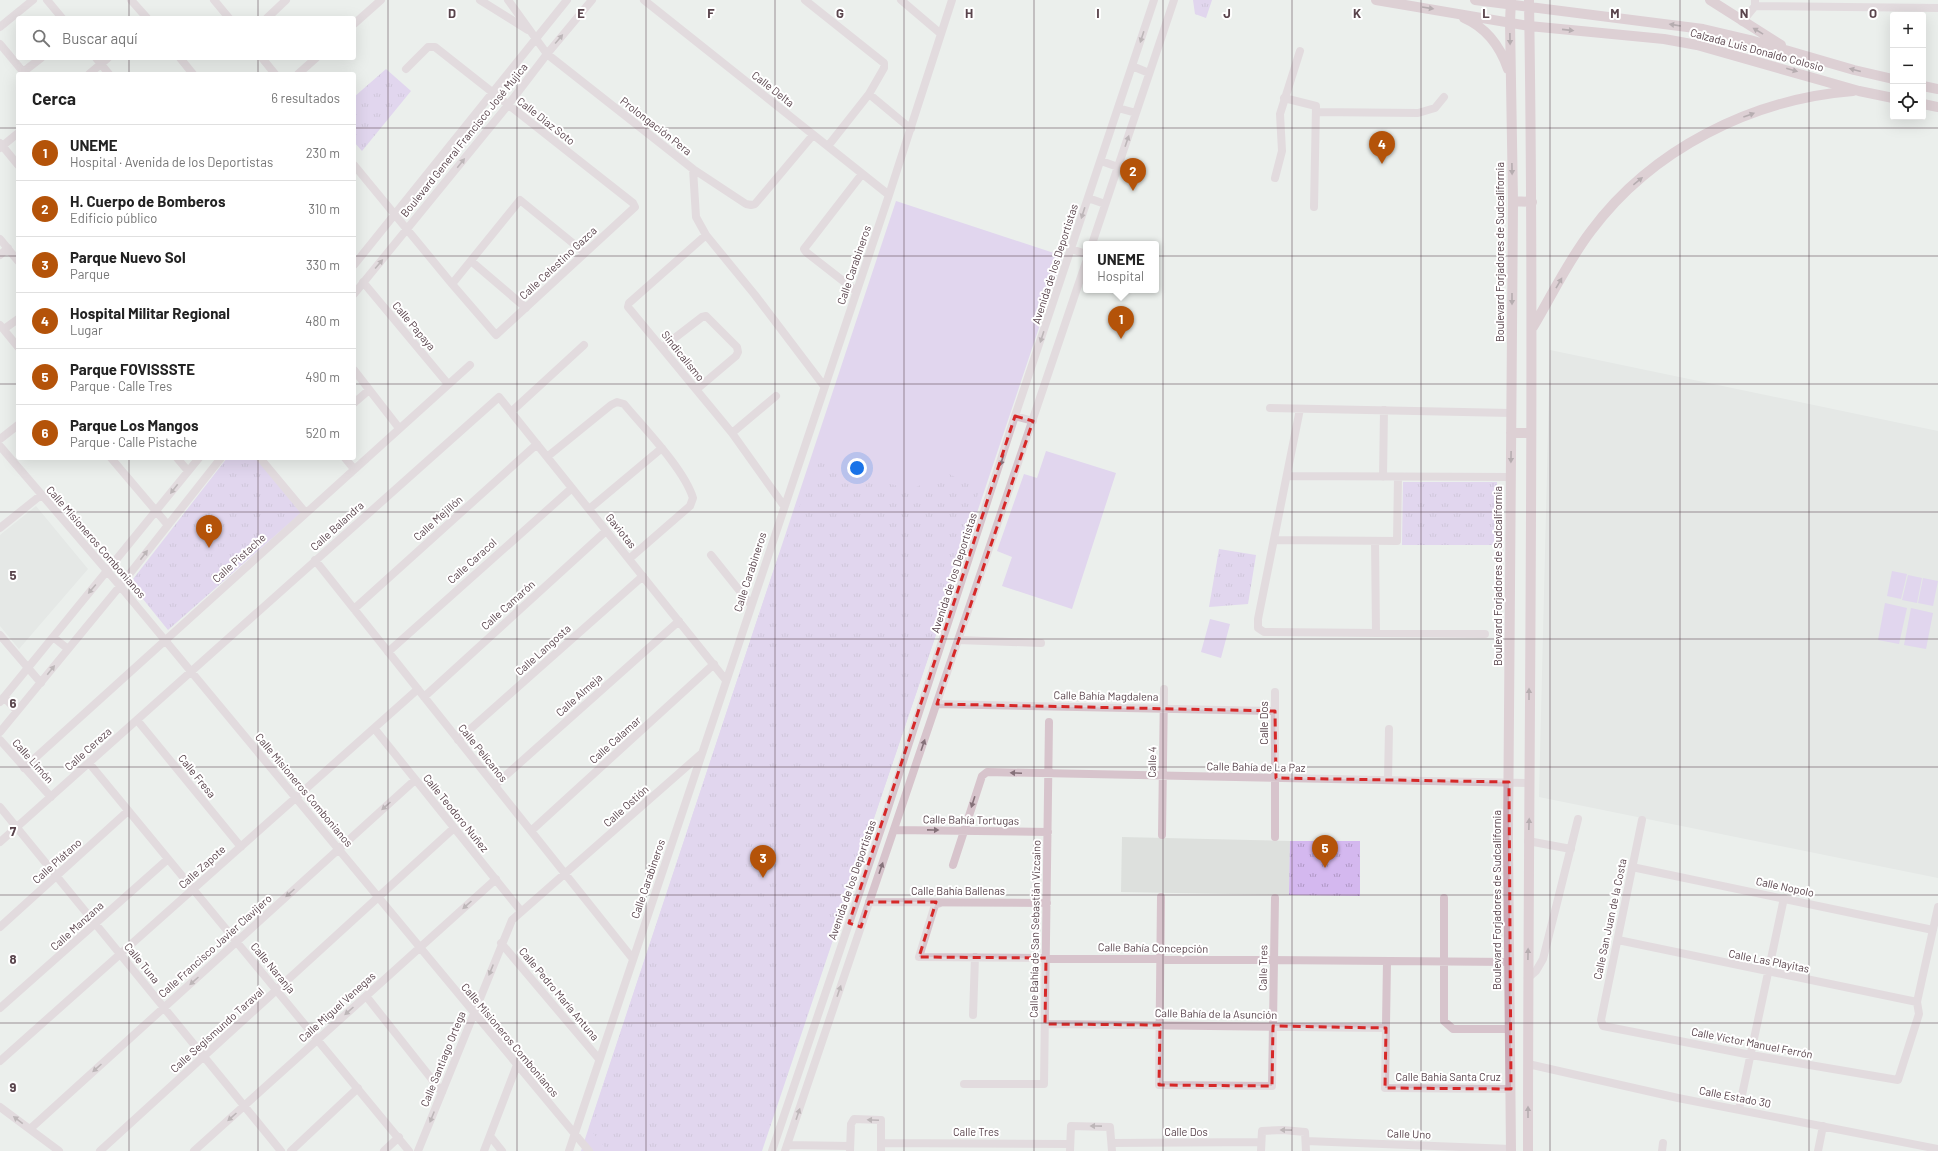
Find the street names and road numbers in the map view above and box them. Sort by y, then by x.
street label: Calzada Luis Donaldo Colosio [1689,25,1825,74]
street label: Boulevard General Francisco José Mujica [397,60,530,219]
street label: Calle Delta [750,68,797,109]
street label: Calle Diaz Soto [515,94,578,147]
street label: Prolongación Pera [618,94,694,157]
street label: Boulevard Forjadores de Sudcalifornia [1493,162,1506,342]
street label: Avenida de los Deportistas [1029,202,1080,326]
street label: Calle Celestino Gazca [516,223,599,302]
street label: Calle Carabineros [834,224,873,306]
street label: Calle Papaya [390,299,439,353]
street label: Sindicalismo [659,328,708,383]
street label: Calle Misioneros Combonianos [44,483,149,600]
street label: Boulevard Forjadores de Sudcalifornia [1491,486,1504,666]
street label: Calle Mejillón [410,492,465,543]
street label: Calle Balandra [307,498,366,553]
street label: Gaviotas [603,511,639,551]
street label: Avenida de los Deportistas [928,511,979,635]
street label: Calle Pistache [209,530,268,585]
street label: Calle Carabineros [731,530,769,613]
street label: Calle Caracol [445,535,499,586]
street label: Calle Camarón [478,577,537,632]
street label: Calle Langosta [512,621,573,678]
street label: Calle Almeja [553,670,604,719]
street label: Calle Bahía Magdalena [1053,688,1159,703]
street label: Calle Dos [1257,701,1270,745]
street label: Calle Calamar [586,713,643,766]
street label: Calle Pelícanos [456,721,511,784]
street label: Calle Cereza [62,724,114,773]
street label: Calle Misioneros Combonianos [253,730,356,849]
street label: Calle Limón [10,736,57,786]
street label: Calle 4 [1145,746,1158,778]
street label: Calle Fresa [176,751,219,800]
street label: Calle Bahía de La Paz [1206,759,1306,774]
street label: Calle Teodoro Nuñez [421,771,492,854]
street label: Calle Ostión [600,782,651,829]
street label: Boulevard Forjadores de Sudcalifornia [1490,810,1503,990]
street label: Calle Bahía Tortugas [923,812,1019,827]
street label: Avenida de los Deportistas [825,818,878,941]
street label: Calle Plátano [29,835,84,886]
street label: Calle Carabineros [628,838,667,920]
street label: Calle Bahía de San Sebastián Vizcaino [1026,840,1043,1018]
street label: Calle Zapote [176,842,228,891]
street label: Calle San Juan de la Costa [1590,857,1629,981]
street label: Calle Nopolo [1755,874,1815,899]
street label: Calle Bahía Ballenas [911,884,1005,897]
street label: Calle Francisco Javier Clavijero [155,891,274,1000]
street label: Calle Manzana [47,898,106,953]
street label: Calle Tuna [122,940,163,986]
street label: Calle Naranja [248,940,298,996]
street label: Calle Bahía Concepción [1098,940,1208,955]
street label: Calle Pedro María Antuna [517,945,602,1043]
street label: Calle Tres [1256,945,1269,991]
street label: Calle Las Playitas [1728,946,1811,975]
street label: Calle Miguel Venegas [296,969,378,1044]
street label: Calle Misioneros Combonianos [459,980,562,1099]
street label: Calle Segismundo Taraval [167,984,266,1075]
street label: Calle Bahía de la Asunción [1155,1006,1277,1021]
street label: Calle Santiago Ortega [417,1009,468,1109]
street label: Calle Víctor Manuel Ferrón [1690,1024,1814,1061]
street label: Calle Bahía Santa Cruz [1395,1070,1501,1083]
street label: Calle Estado 30 [1698,1083,1772,1110]
street label: Calle Tres [953,1125,999,1138]
street label: Calle Dos [1164,1125,1208,1138]
street label: Calle Uno [1387,1126,1431,1141]

